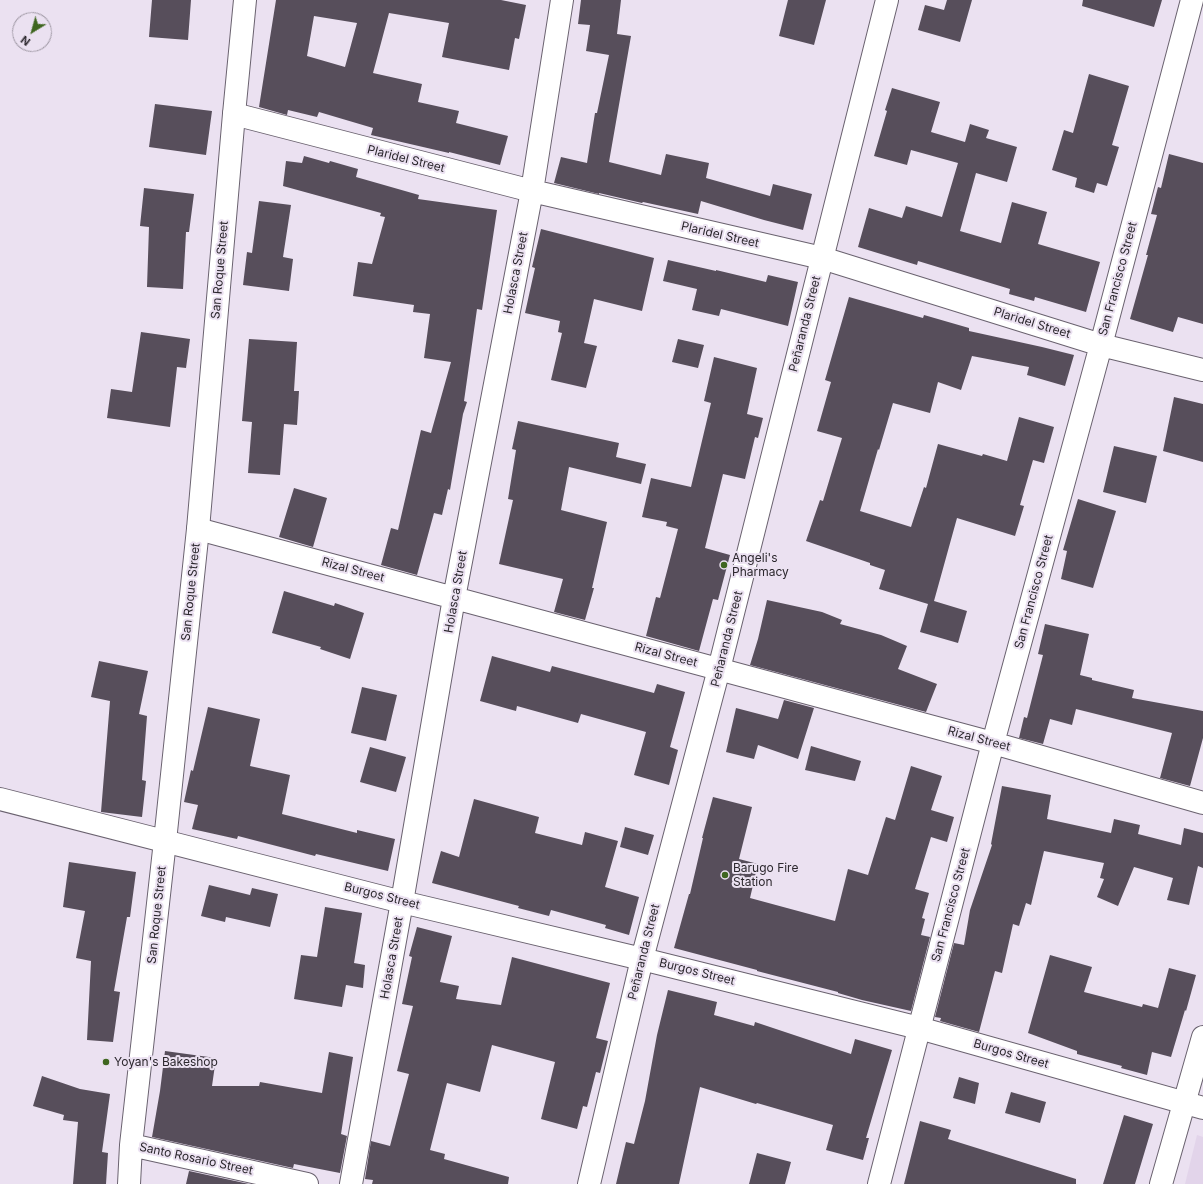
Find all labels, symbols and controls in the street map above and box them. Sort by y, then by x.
north arrow [12,12,52,52]
text: N [18,33,33,49]
street label: Plaridel Street [366,142,446,176]
street label: Plaridel Street [680,219,760,251]
street label: San Roque Street [209,220,231,320]
street label: San Francisco Street [1096,220,1140,338]
street label: Holasca Street [501,231,531,315]
street label: Peñaranda Street [786,275,824,373]
street label: Plaridel Street [992,305,1072,341]
street label: San Francisco Street [1012,533,1056,651]
street label: San Roque Street [179,542,203,642]
street label: Holasca Street [442,550,470,634]
place label: Angeli's Pharmacy [732,551,789,579]
street label: Rizal Street [320,555,386,585]
marker: Angeli's Pharmacy [719,560,729,570]
street label: Peñaranda Street [708,590,746,688]
street label: Rizal Street [633,640,699,670]
street label: Rizal Street [946,724,1012,754]
street label: San Francisco Street [929,846,973,964]
place label: Barugo Fire Station [733,861,798,889]
street label: San Roque Street [145,865,169,965]
marker: Barugo Fire Station [720,870,730,880]
street label: Burgos Street [343,880,421,912]
street label: Peñaranda Street [625,903,663,1001]
street label: Holasca Street [378,916,406,1000]
street label: Burgos Street [658,956,736,988]
street label: Burgos Street [972,1036,1050,1072]
place label: Yoyan's Bakeshop [114,1055,218,1069]
marker: Yoyan's Bakeshop [101,1057,111,1067]
street label: Santo Rosario Street [138,1140,254,1178]

